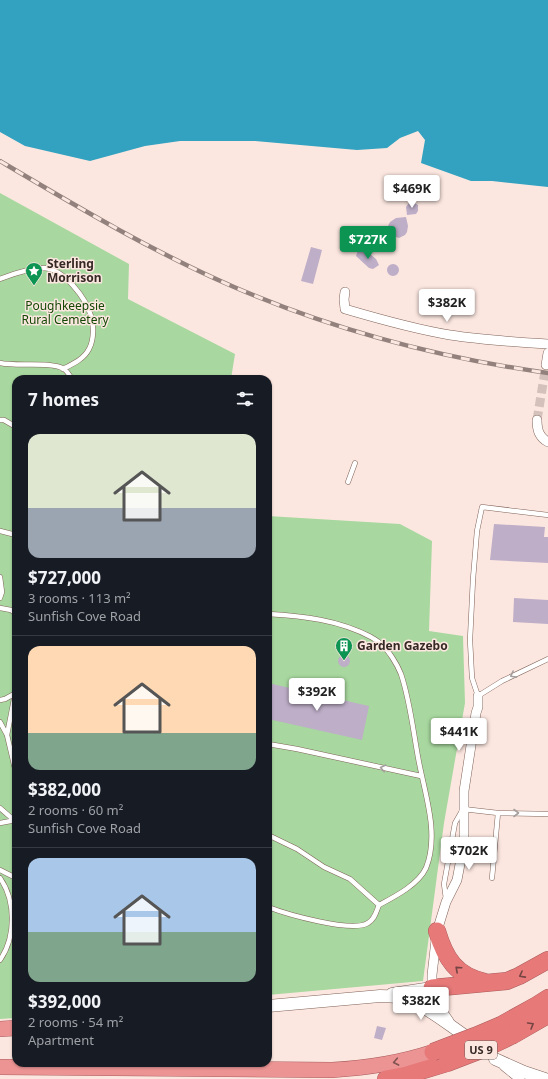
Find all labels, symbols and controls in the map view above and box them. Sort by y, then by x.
pin: $469K [384,175,440,209]
text: $469K [393,179,431,197]
pin: $727K [340,226,396,260]
text: $727K [349,230,387,248]
place label: Sterling Morrison [47,255,101,286]
place icon: Sterling Morrison [24,261,44,286]
pin: $382K [419,289,475,323]
text: $382K [428,293,466,311]
park label: Poughkeepsie Rural Cemetery [21,297,109,328]
text: 7 homes [28,388,99,411]
icon: filters [234,388,256,410]
icon: home [106,460,178,532]
text: $727,000 [28,566,101,589]
text: 3 rooms · 113 m² [28,589,131,607]
text: Sunfish Cove Road [28,607,141,625]
building icon: Garden Gazebo [334,636,354,661]
place label: Garden Gazebo [357,637,448,654]
one-way arrow [509,671,517,678]
icon: home [106,672,178,744]
pin: $392K [289,678,345,712]
text: $392K [298,682,336,700]
pin: $441K [431,718,487,752]
text: $441K [440,722,478,740]
one-way arrow [380,764,386,772]
text: $382,000 [28,778,101,801]
text: 2 rooms · 60 m² [28,801,123,819]
one-way arrow [513,809,519,817]
text: Sunfish Cove Road [28,819,141,837]
pin: $702K [441,837,497,871]
text: $702K [450,841,488,859]
icon: home [106,884,178,956]
one-way arrow [455,966,463,973]
one-way arrow [518,970,526,977]
pin: $382K [393,987,449,1021]
text: $392,000 [28,990,101,1013]
text: $382K [402,991,440,1009]
text: 2 rooms · 54 m² [28,1013,123,1031]
one-way arrow [527,1023,534,1030]
text: Apartment [28,1031,94,1049]
road number: US 9 [465,1041,497,1059]
one-way arrow [392,1058,399,1066]

